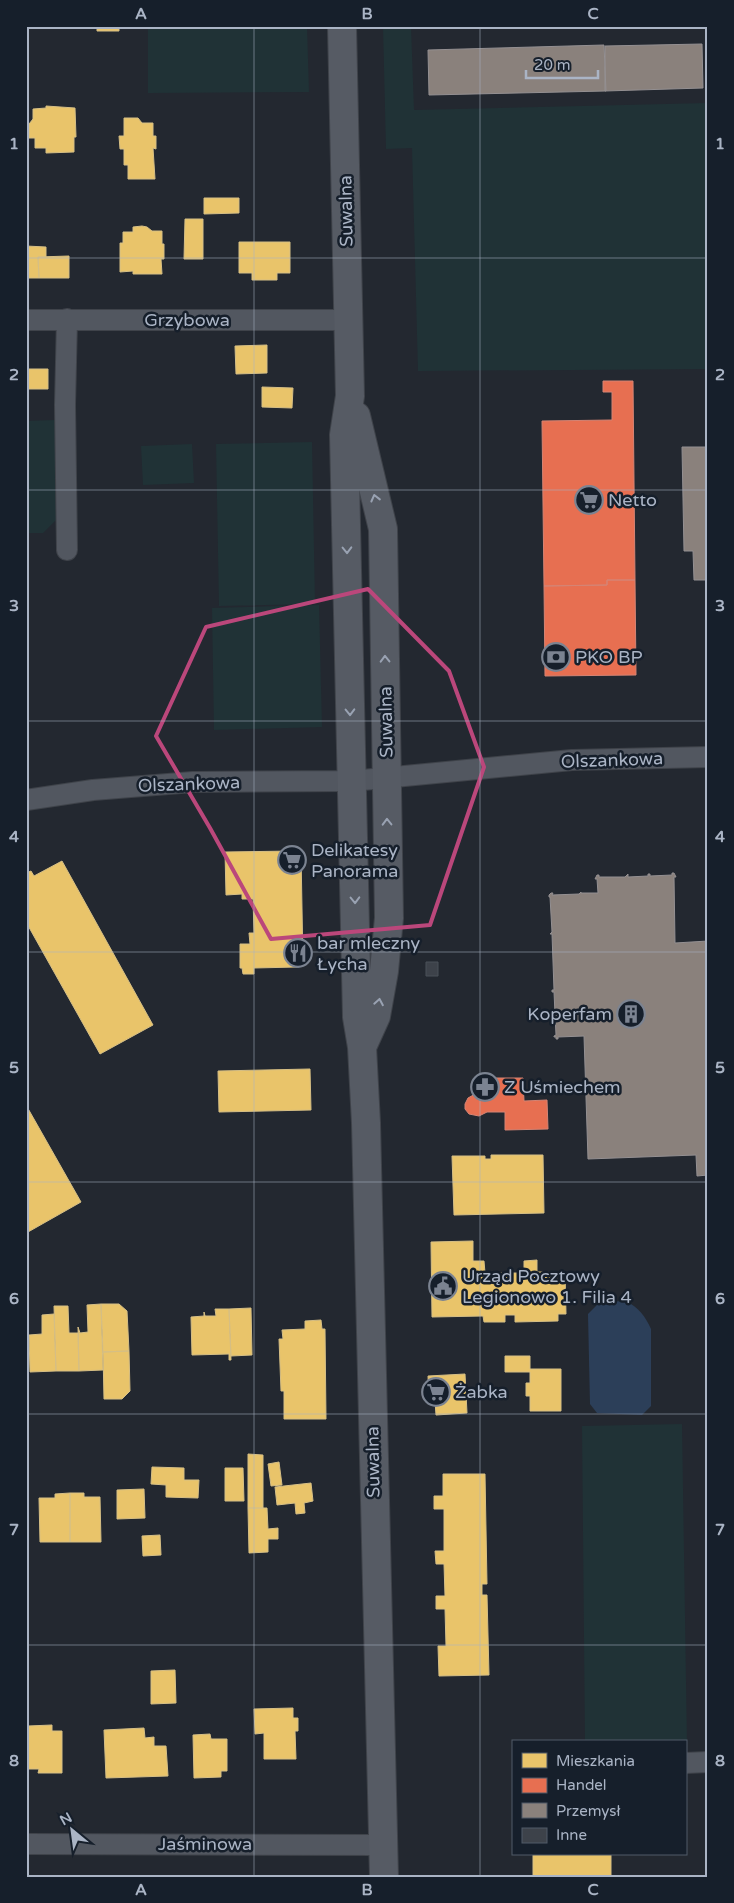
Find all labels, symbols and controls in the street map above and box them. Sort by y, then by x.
text: A [135,4,147,24]
text: B [361,4,373,24]
text: C [587,4,599,24]
scale bar [526,48,599,80]
text: 20 m [534,56,571,74]
text: 1 [9,134,19,154]
text: 1 [715,134,725,154]
street label: Suwalna [334,175,358,247]
street label: Grzybowa [144,309,230,331]
text: 2 [9,365,19,385]
text: 2 [715,365,725,385]
supermarket icon: Netto [574,485,604,515]
place label: Netto [608,489,657,511]
one-way arrow [370,493,381,502]
one-way arrow [341,546,352,554]
text: 3 [9,596,19,616]
text: 3 [715,596,725,616]
bank icon: PKO BP [541,642,571,672]
place label: PKO BP [575,646,642,668]
one-way arrow [380,655,390,663]
street label: Suwalna [374,686,398,758]
one-way arrow [345,708,356,716]
street label: Olszankowa [560,747,664,773]
street label: Olszankowa [137,771,241,797]
one-way arrow [382,818,392,826]
text: 4 [9,827,19,847]
text: 4 [715,827,725,847]
place label: Delikatesy Panorama [311,839,398,882]
supermarket icon: Delikatesy Panorama [277,845,307,875]
one-way arrow [350,896,360,904]
place label: bar mleczny Łycha [317,932,421,975]
restaurant icon: bar mleczny Łycha [283,938,313,968]
one-way arrow [373,997,383,1006]
building icon: Koperfam [616,999,646,1029]
place label: Koperfam [527,1003,612,1025]
text: 5 [9,1058,19,1078]
text: 5 [715,1058,725,1078]
pharmacy icon: Z Uśmiechem [470,1072,500,1102]
place label: Z Uśmiechem [504,1076,621,1098]
place label: Urząd Pocztowy Legionowo 1. Filia 4 [462,1265,632,1308]
public building icon: Urząd Pocztowy Legionowo 1. Filia 4 [428,1271,458,1301]
text: 6 [9,1289,19,1309]
text: 6 [715,1289,725,1309]
supermarket icon: Żabka [421,1377,451,1407]
place label: Żabka [455,1381,508,1403]
street label: Suwalna [361,1426,385,1498]
text: 7 [9,1520,19,1540]
text: 7 [715,1520,725,1540]
legend [512,1740,686,1856]
text: 8 [9,1751,19,1771]
text: 8 [715,1751,725,1771]
text: Mieszkania [556,1752,635,1770]
text: Handel [556,1776,607,1794]
text: Przemysł [556,1802,621,1820]
north arrow [48,1806,98,1856]
text: N [57,1809,75,1829]
text: Inne [556,1826,587,1844]
street label: Jaśminowa [158,1833,252,1855]
text: A [135,1880,147,1900]
text: B [361,1880,373,1900]
text: C [587,1880,599,1900]

